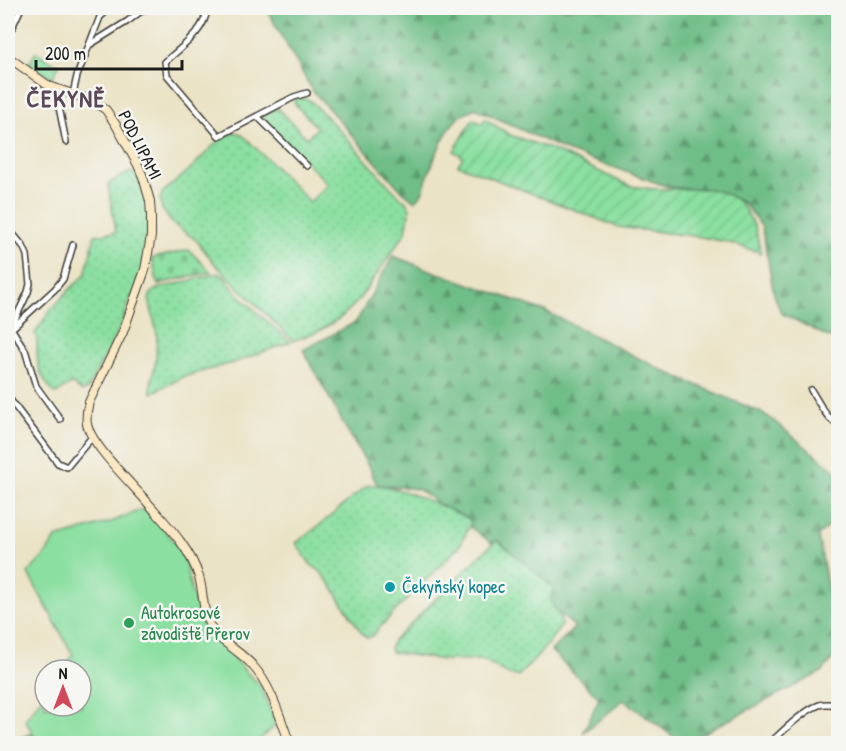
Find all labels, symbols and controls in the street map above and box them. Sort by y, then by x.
scale bar [36,33,182,71]
text: 200 m [45,41,86,66]
district label: ČEKYNĚ [26,82,106,114]
street label: POD LIPAMI [112,106,169,184]
place label: Čekyňský kopec [402,574,505,599]
marker: Čekyňský kopec [383,580,397,594]
place label: Autokrosové závodiště Přerov [141,600,250,646]
marker: Autokrosové závodiště Přerov [122,616,136,630]
north arrow [33,658,93,718]
text: N [59,662,68,684]

